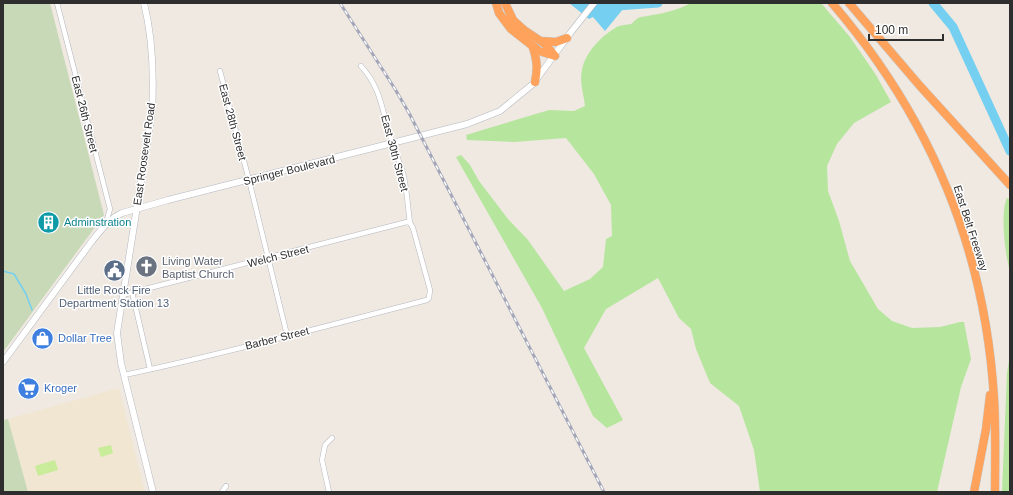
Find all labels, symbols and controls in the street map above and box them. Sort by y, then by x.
scale bar [869,16,943,42]
text: 100 m [875,23,908,37]
street label: East 26th Street [70,74,100,154]
street label: East 28th Street [217,82,249,162]
street label: East Roosevelt Road [131,102,157,206]
street label: East 30th Street [379,113,411,193]
street label: Springer Boulevard [242,153,336,187]
street label: East Belt Freeway [952,184,991,273]
building icon: Adminstration [36,209,62,235]
place label: Adminstration [64,216,131,228]
street label: Welch Street [246,243,310,269]
church icon: Living Water Baptist Church [134,254,160,280]
place label: Living Water Baptist Church [162,255,234,280]
public building icon: Little Rock Fire Department Station 13 [101,257,127,283]
place label: Little Rock Fire Department Station 13 [59,284,169,309]
street label: Barber Street [244,324,310,352]
shop icon: Dollar Tree [30,325,56,351]
place label: Dollar Tree [58,332,112,344]
supermarket icon: Kroger [15,375,41,401]
place label: Kroger [44,382,77,394]

